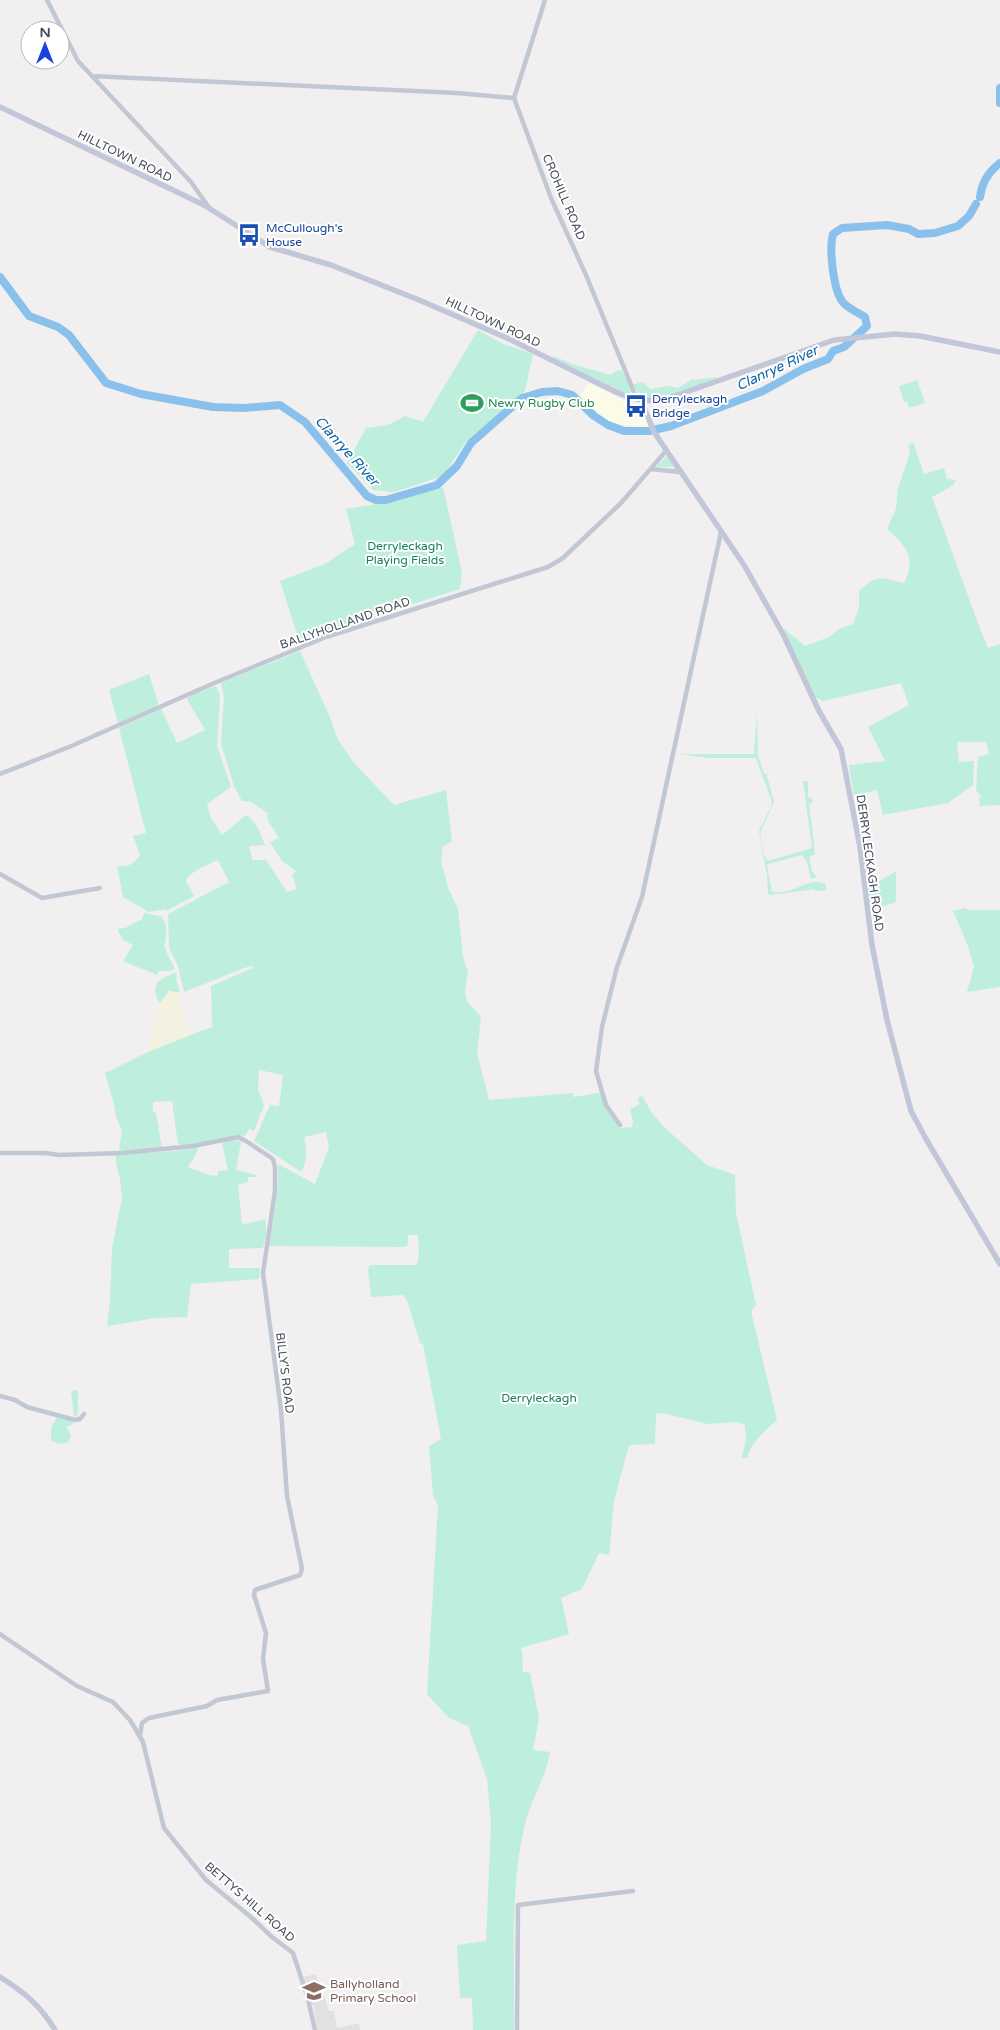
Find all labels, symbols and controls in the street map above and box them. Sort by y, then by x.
north arrow [20,20,70,70]
text: N [39,24,51,41]
street label: HILLTOWN ROAD [76,127,174,185]
street label: CROHILL ROAD [540,152,588,242]
place label: McCullough's House [266,221,343,249]
bus stop icon: McCullough's House [236,222,262,248]
street label: HILLTOWN ROAD [443,294,543,350]
water label: Clanrye River [734,341,822,394]
sports icon: Newry Rugby Club [459,390,485,416]
place label: Derryleckagh Bridge [652,392,727,420]
bus stop icon: Derryleckagh Bridge [623,393,649,419]
place label: Newry Rugby Club [488,396,595,410]
water label: Clanrye River [311,413,384,491]
park label: Derryleckagh Playing Fields [366,539,444,567]
street label: BALLYHOLLAND ROAD [278,594,412,652]
street label: DERRYLECKAGH ROAD [853,794,887,932]
street label: BILLY'S ROAD [273,1332,297,1414]
park label: Derryleckagh [501,1391,577,1405]
street label: BETTYS HILL ROAD [202,1859,298,1945]
place label: Ballyholland Primary School [330,1977,416,2005]
school or university icon: Ballyholland Primary School [301,1978,327,2004]

